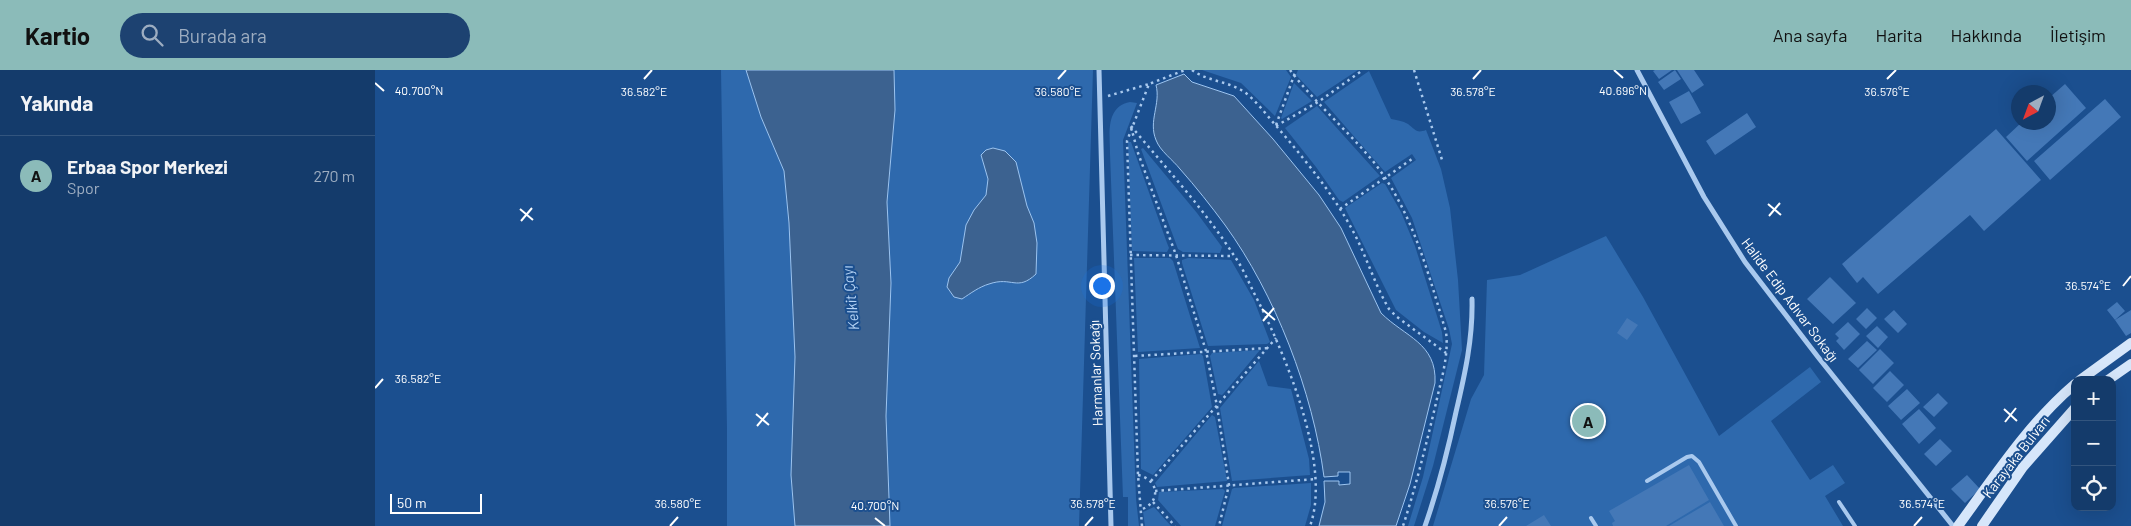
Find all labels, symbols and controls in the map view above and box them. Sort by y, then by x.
search box [120,13,470,58]
text: Kartio [25,21,90,50]
icon: search [138,21,166,49]
text: Burada ara [178,24,267,47]
text: Ana sayfa [1773,24,1847,46]
text: Harita [1875,24,1923,46]
text: Hakkında [1951,24,2022,46]
text: İletişim [2050,24,2106,46]
text: 40.700°N [395,83,443,97]
text: 40.696°N [1599,83,1647,97]
text: 36.582°E [621,84,667,98]
text: 36.580°E [1035,84,1081,98]
text: 36.578°E [1450,84,1496,98]
text: 36.576°E [1864,84,1910,98]
north arrow [2011,85,2056,130]
text: Yakında [20,90,93,115]
text: Erbaa Spor Merkezi [67,155,228,178]
text: A [31,166,41,185]
text: 270 m [313,166,355,185]
text: Spor [67,178,100,197]
street label: Halide Edip Adıvar Sokağı [1738,234,1843,365]
water label: Kelkit Çayı [838,265,862,331]
your location [1089,273,1115,299]
text: 36.574°E [2065,278,2111,292]
street label: Harmanlar Sokağı [1085,320,1106,426]
text: 36.582°E [395,371,441,385]
map controls [2071,376,2116,511]
button: + [2071,376,2116,421]
pin: A [1572,402,1604,440]
street label: Karayaka Bulvarı [1978,412,2053,501]
button: − [2071,421,2116,466]
button: locate [2071,466,2116,511]
scale bar [390,491,483,514]
text: 50 m [397,494,426,511]
text: 36.580°E [655,496,701,510]
text: 36.578°E [1070,496,1116,510]
text: 36.576°E [1484,496,1530,510]
text: 36.574°E [1899,496,1945,510]
text: 40.700°N [851,498,899,512]

